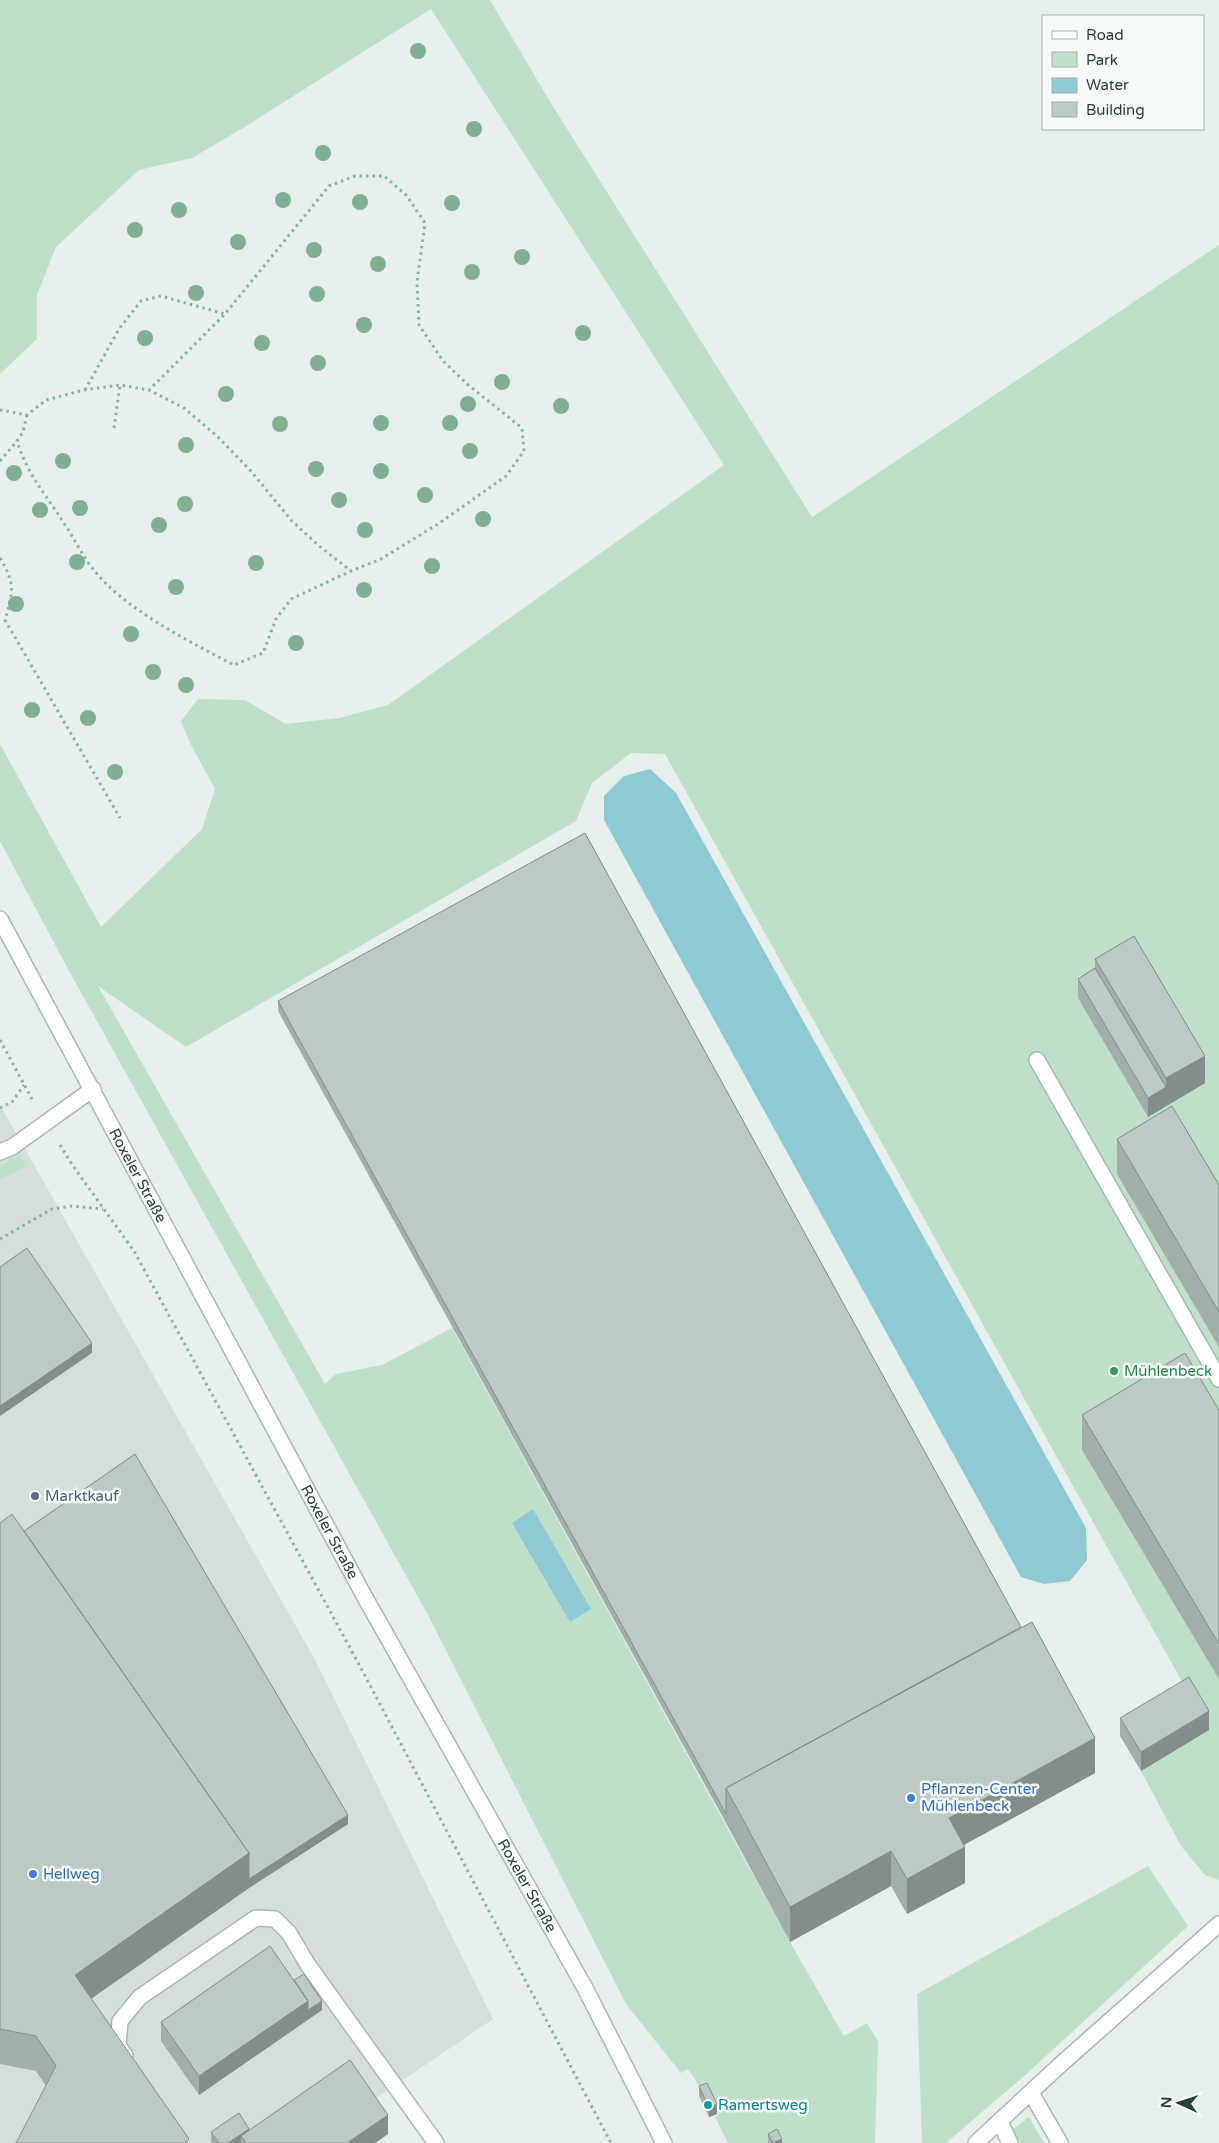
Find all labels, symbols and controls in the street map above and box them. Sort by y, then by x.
legend [1042,15,1204,130]
text: Road [1086,26,1124,44]
text: Park [1086,51,1118,69]
text: Water [1086,76,1129,94]
text: Building [1086,101,1145,119]
street label: Roxeler Straße [105,1125,171,1226]
place label: Mühlenbeck [1124,1362,1212,1380]
marker: Mühlenbeck [1108,1365,1120,1377]
street label: Roxeler Straße [297,1482,362,1582]
place label: Marktkauf [45,1487,119,1505]
marker: Marktkauf [29,1490,41,1502]
place label: Pflanzen-Center Mühlenbeck [921,1780,1037,1815]
marker: Pflanzen-Center Mühlenbeck [905,1792,917,1804]
street label: Roxeler Straße [494,1836,561,1935]
place label: Hellweg [43,1865,100,1883]
marker: Hellweg [27,1868,39,1880]
north arrow [1154,2078,1204,2128]
place label: Ramertsweg [718,2096,808,2114]
text: N [1158,2096,1175,2108]
marker: Ramertsweg [702,2099,714,2111]

